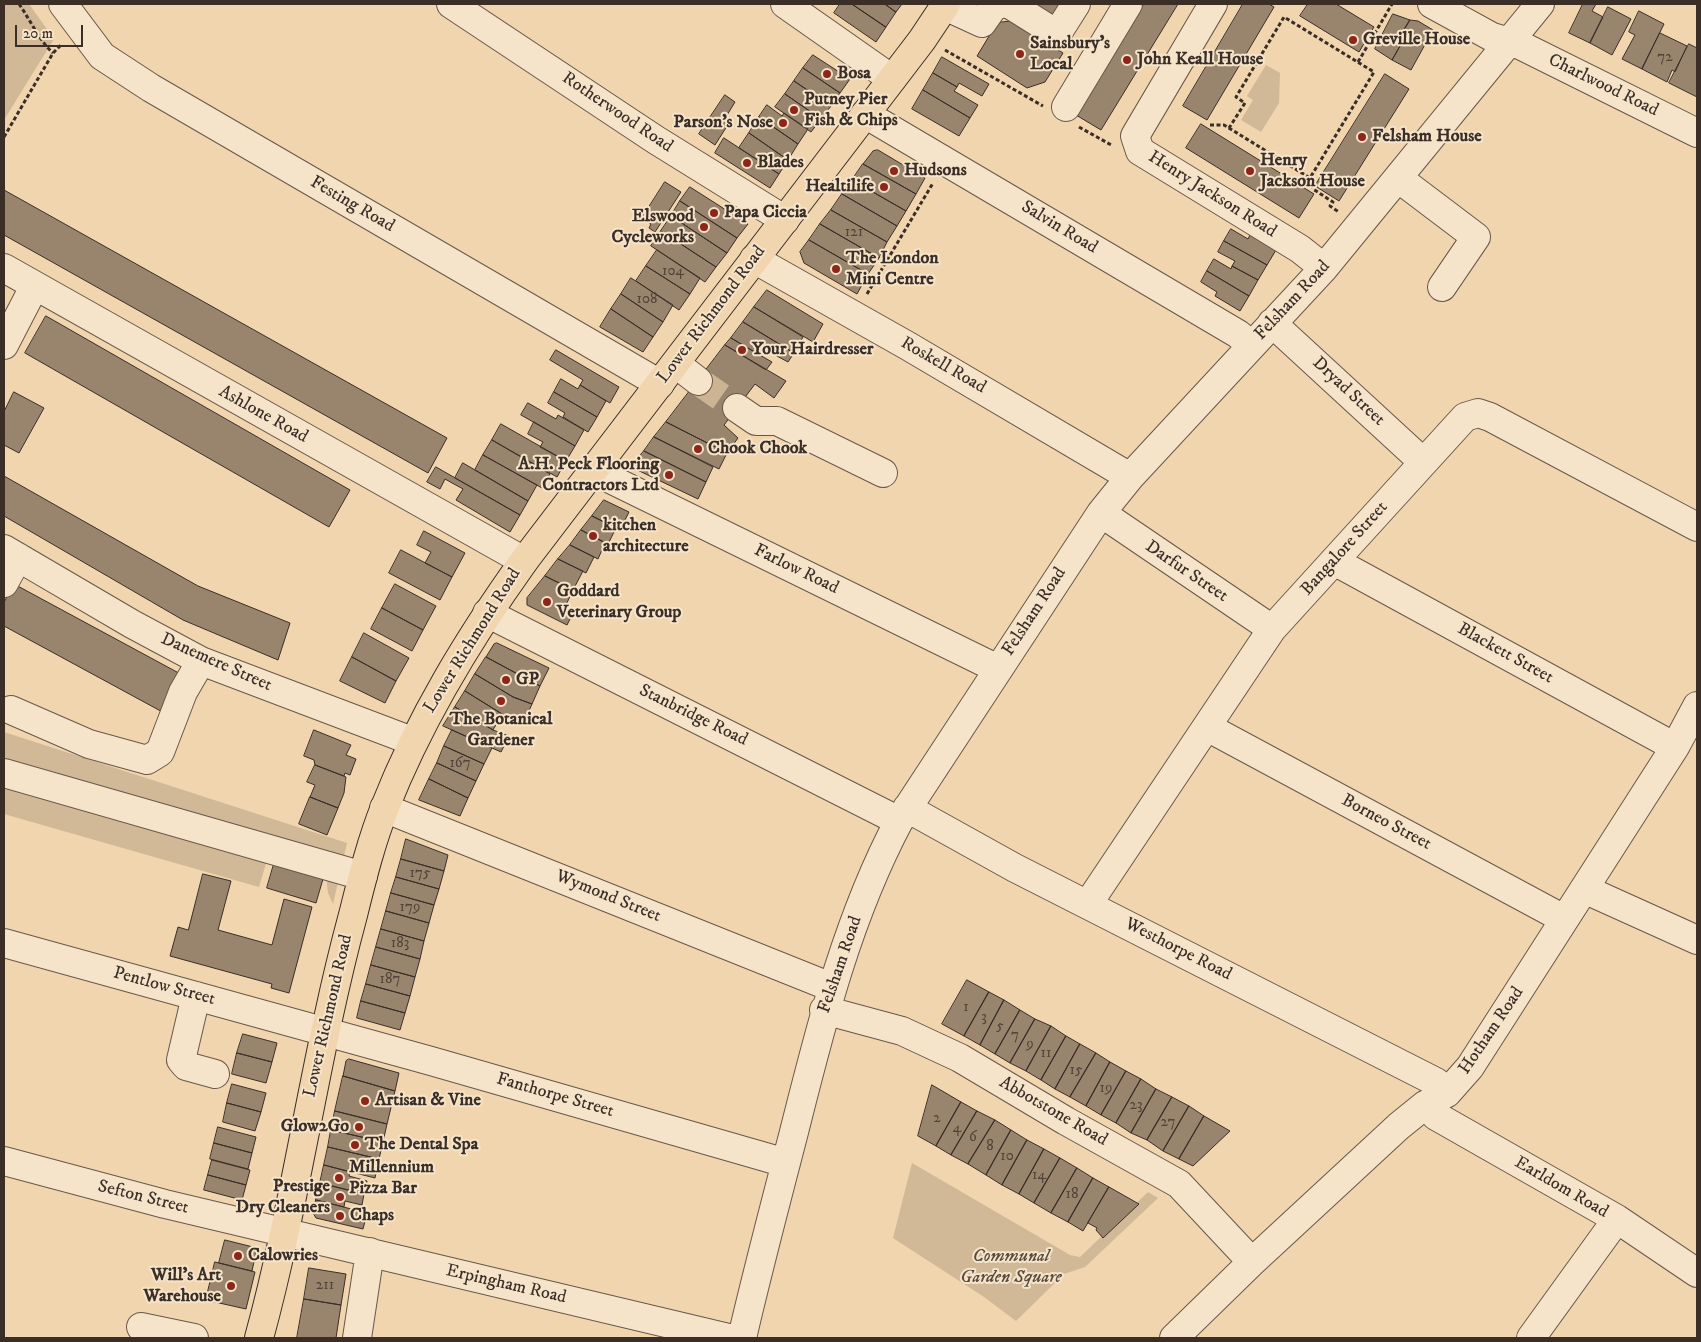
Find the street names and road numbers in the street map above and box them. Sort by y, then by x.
street label: Charlwood Road [1544,50,1662,122]
street label: Rotherwood Road [557,68,677,158]
street label: Henry Jackson Road [1144,147,1280,243]
street label: Festing Road [306,172,398,238]
street label: Salvin Road [1017,197,1101,259]
street label: Lower Richmond Road [653,242,771,388]
street label: Felsham Road [1251,257,1335,345]
street label: Roskell Road [897,333,989,399]
street label: Dryad Street [1307,353,1389,431]
street label: Ashlone Road [214,382,312,448]
street label: Bangalore Street [1297,497,1393,601]
street label: Darfur Street [1140,536,1232,608]
street label: Farlow Road [750,540,842,600]
street label: Felsham Road [998,564,1072,660]
street label: Lower Richmond Road [420,565,526,717]
street label: Blackett Street [1453,619,1557,689]
street label: Danemere Street [157,629,275,697]
street label: Stanbridge Road [635,680,751,752]
street label: Borneo Street [1337,790,1435,856]
street label: Wymond Street [552,866,664,928]
street label: Felsham Road [814,914,868,1016]
street label: Westhorpe Road [1121,914,1235,986]
street label: Lower Richmond Road [300,932,358,1100]
street label: Pentlow Street [111,963,217,1011]
street label: Hotham Road [1455,983,1529,1079]
street label: Fanthorpe Street [494,1069,616,1123]
street label: Abbotstone Road [995,1072,1111,1152]
street label: Earldom Road [1510,1152,1612,1224]
street label: Sefton Street [95,1176,191,1220]
street label: Erpingham Road [444,1261,568,1309]

